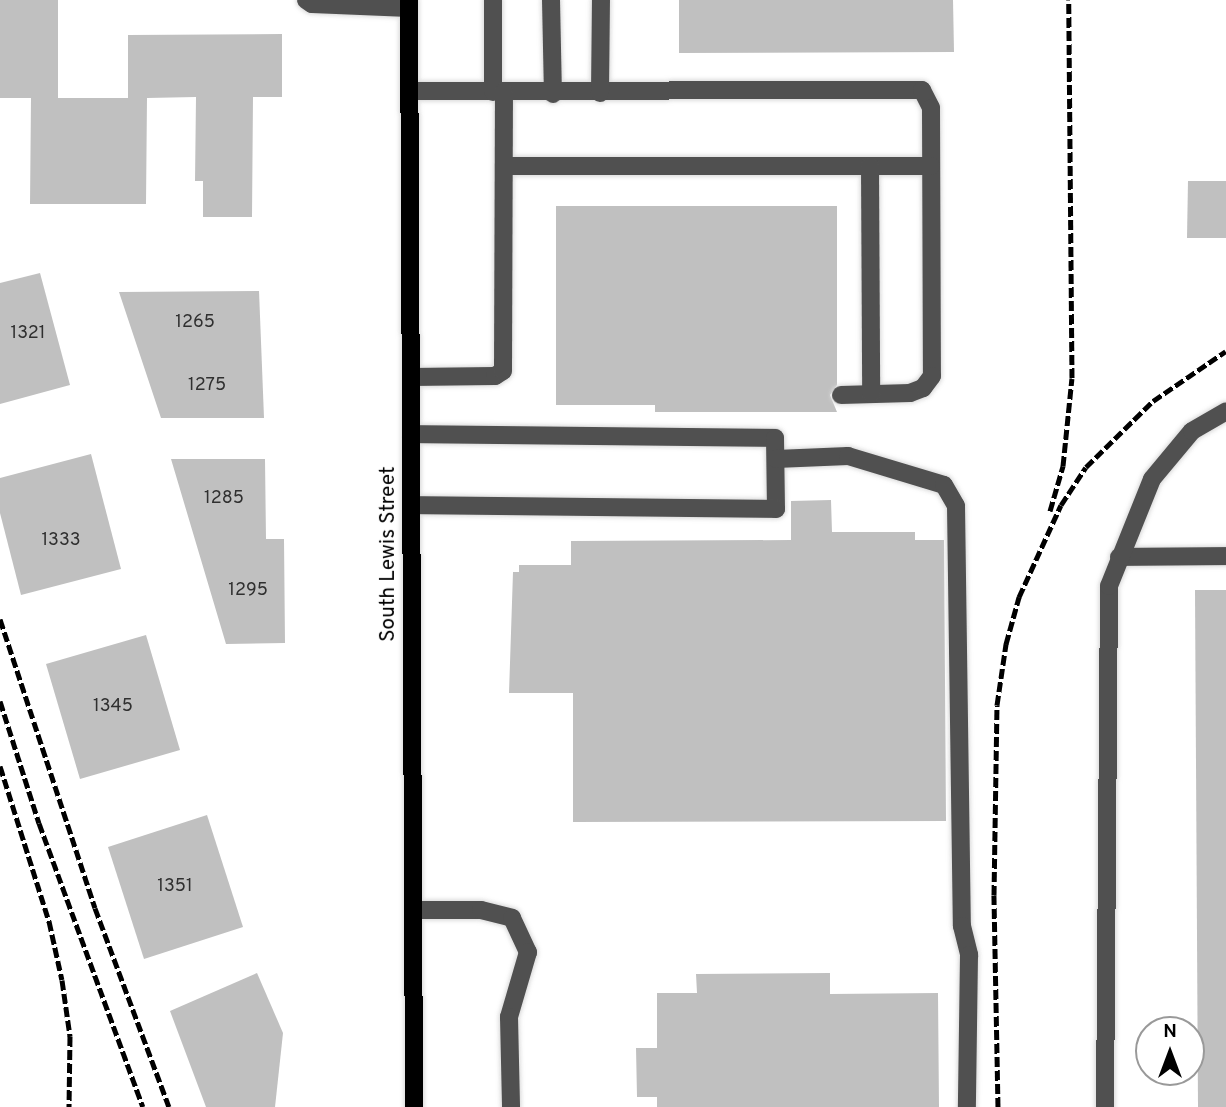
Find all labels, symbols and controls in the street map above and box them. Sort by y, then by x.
house number: 1265 [175,312,215,334]
house number: 1321 [11,323,45,345]
house number: 1275 [188,375,226,397]
street label: South Lewis Street [376,466,402,642]
house number: 1285 [204,488,244,510]
house number: 1333 [41,530,81,552]
house number: 1295 [228,580,268,602]
house number: 1345 [93,696,133,718]
house number: 1351 [157,876,193,898]
north arrow [1135,1016,1205,1086]
text: N [1163,1020,1177,1044]

